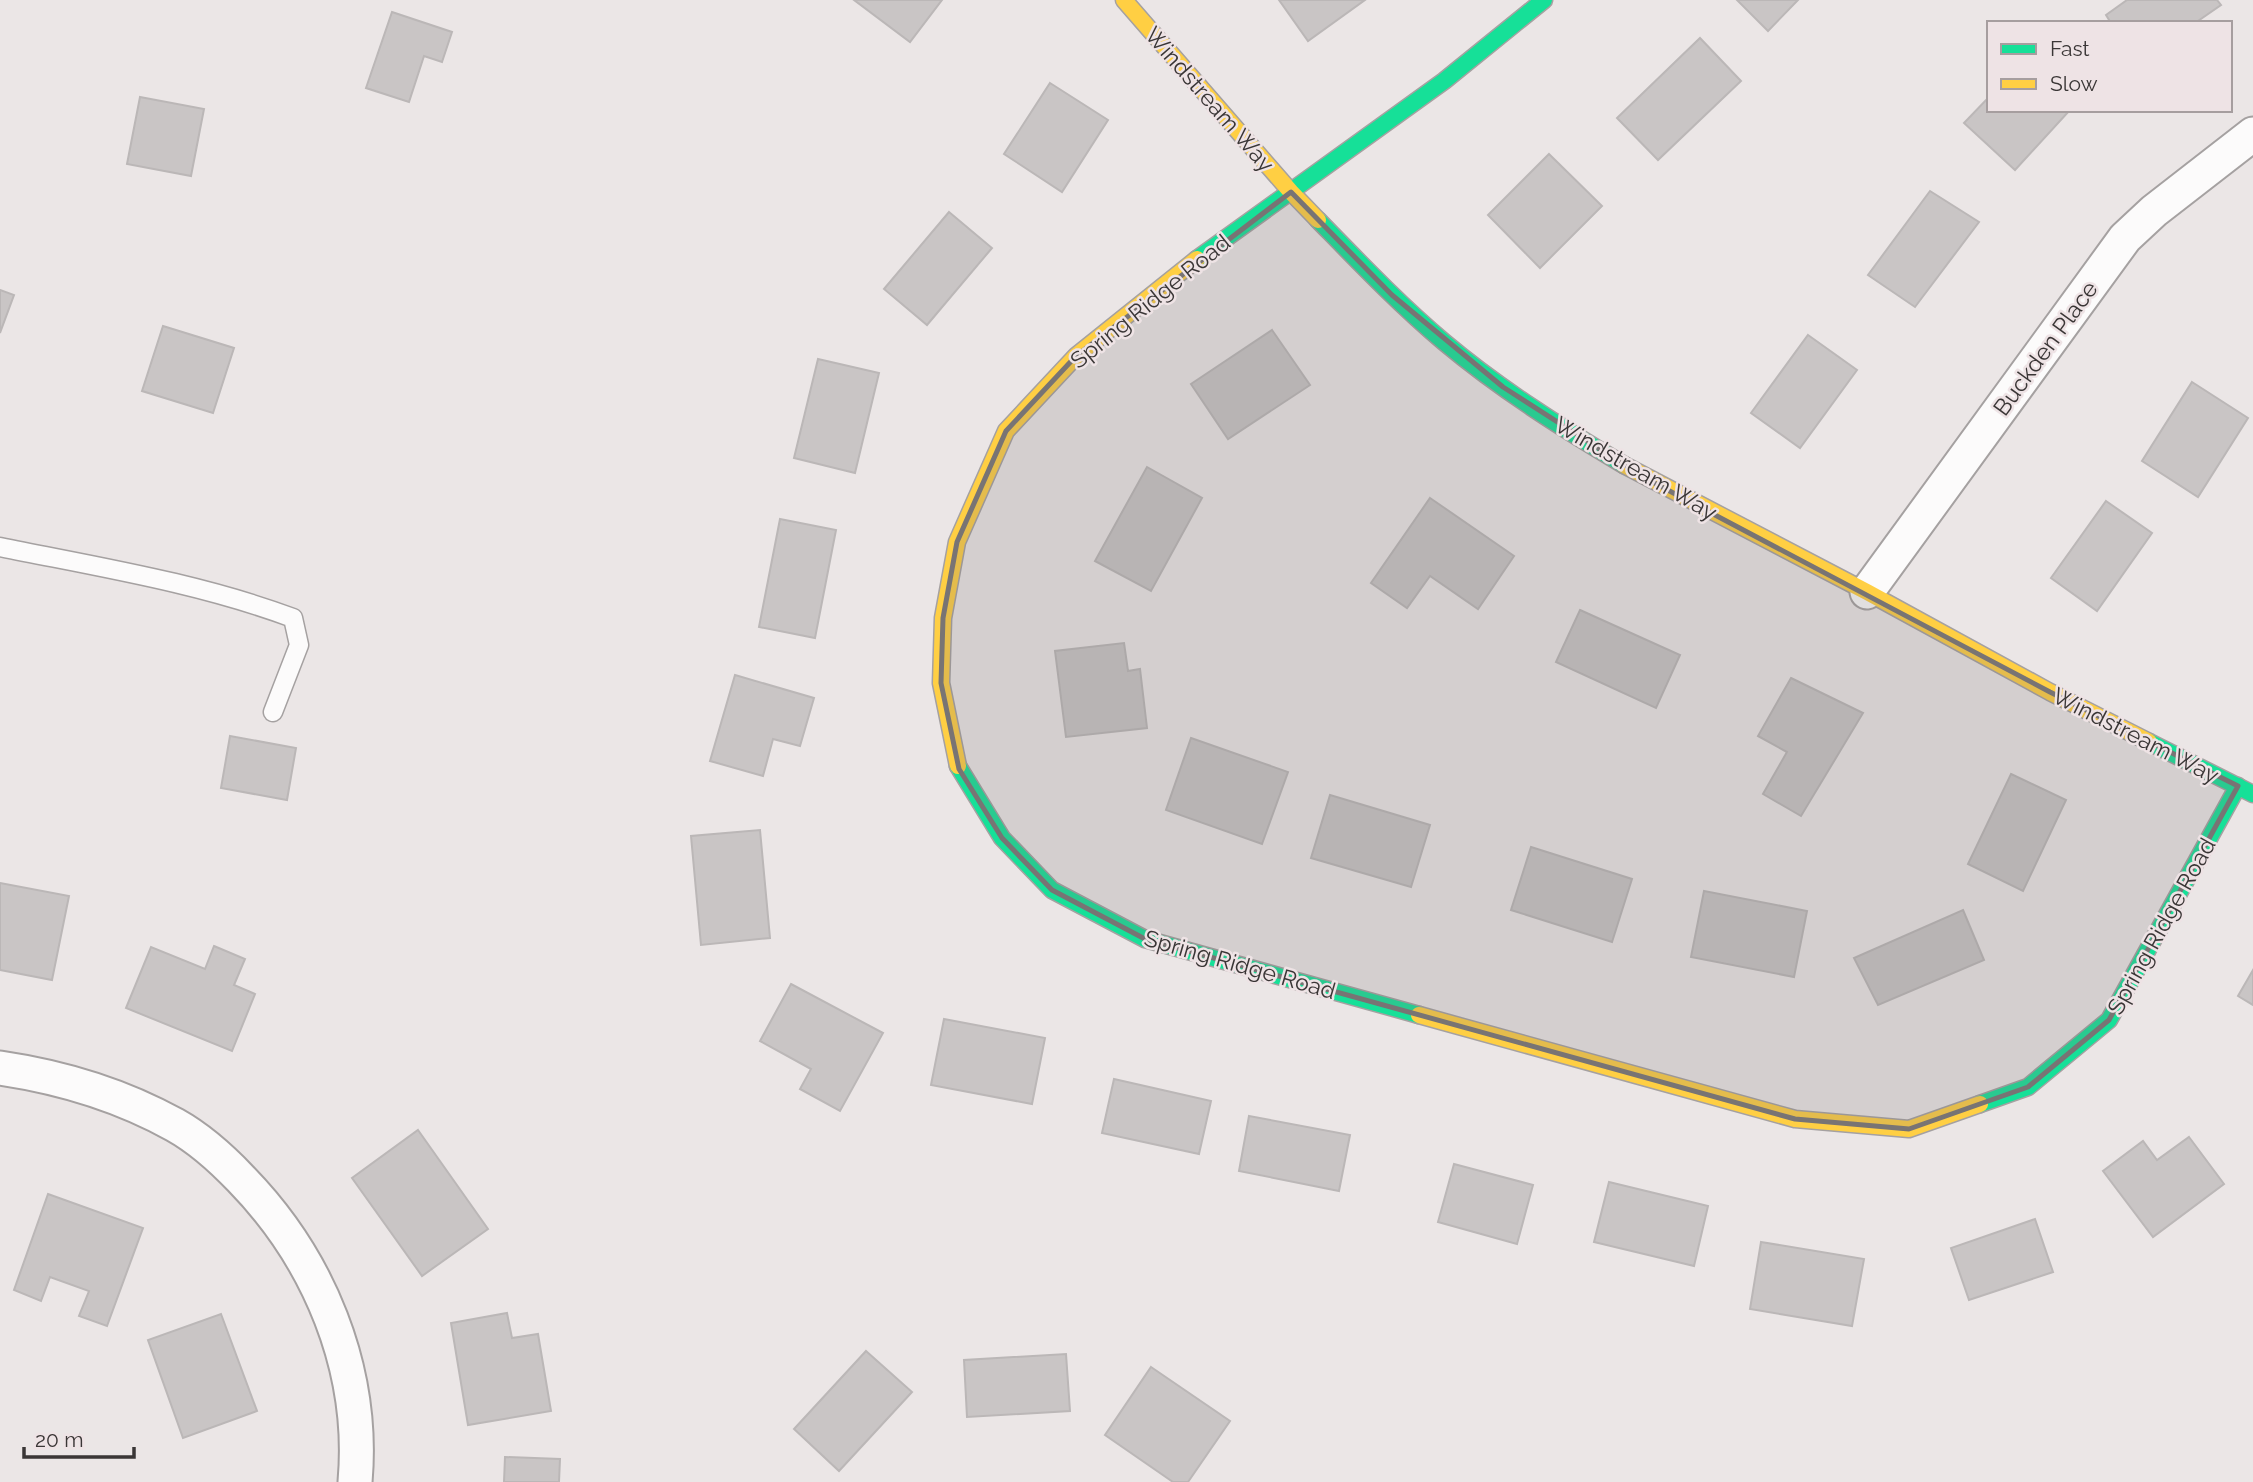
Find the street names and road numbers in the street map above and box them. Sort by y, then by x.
street label: Windstream Way [1140,21,1280,177]
street label: Spring Ridge Road [1065,228,1235,374]
street label: Buckden Place [1987,276,2103,420]
street label: Windstream Way [1550,411,1722,525]
street label: Windstream Way [2048,681,2224,789]
street label: Spring Ridge Road [2101,833,2221,1019]
street label: Spring Ridge Road [1141,924,1339,1004]

